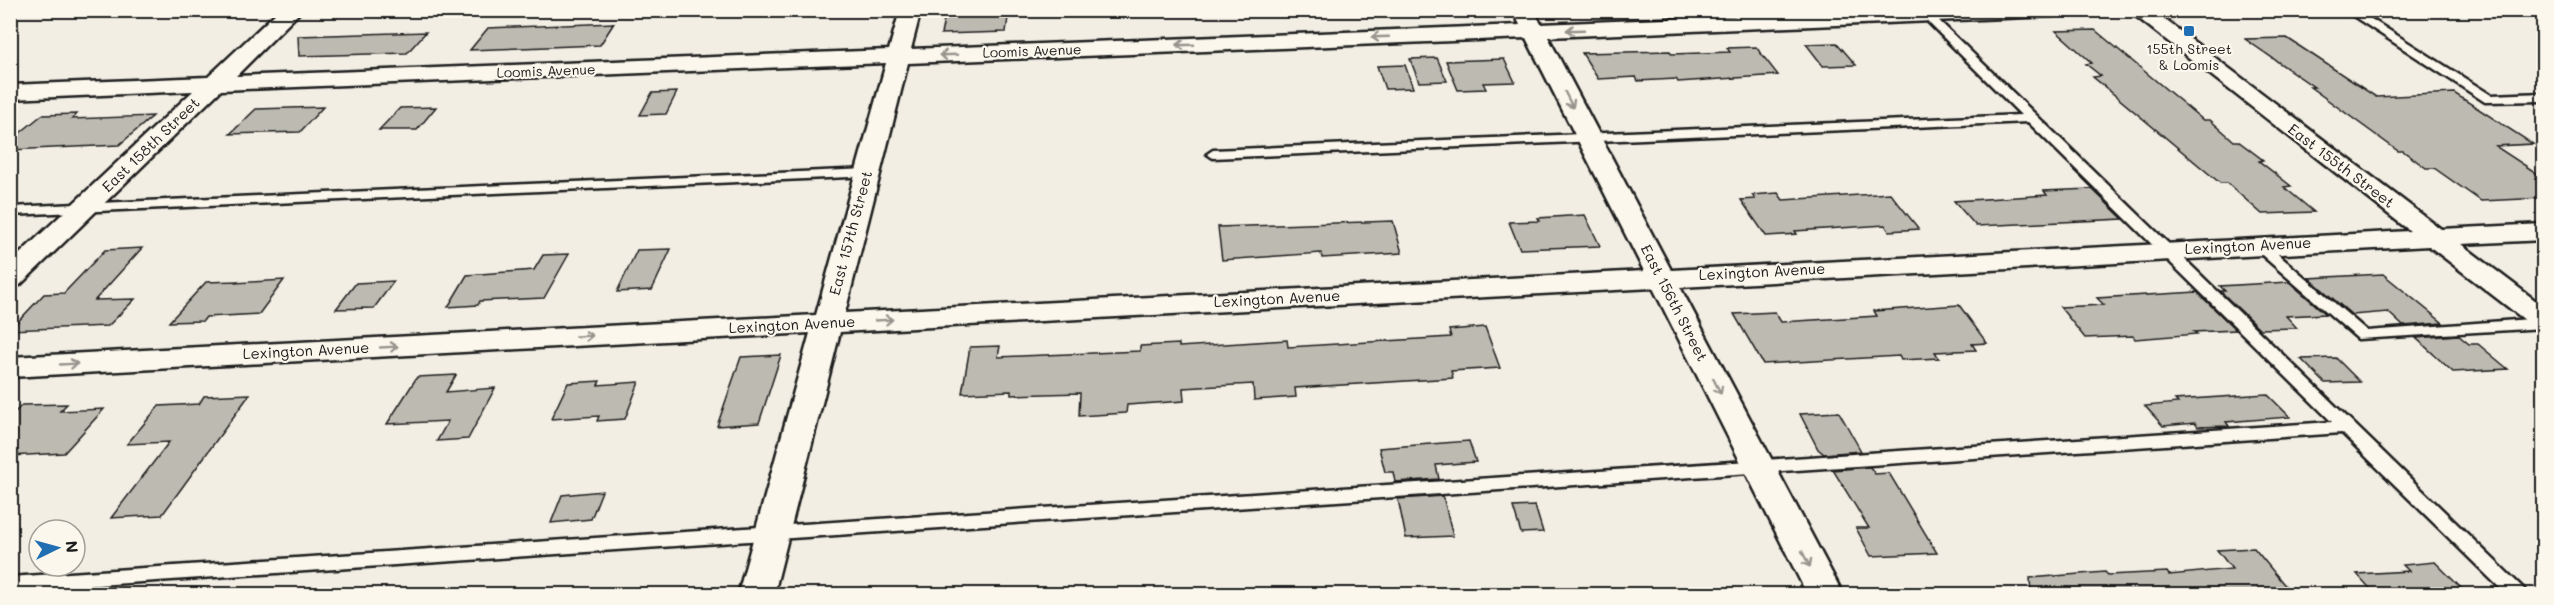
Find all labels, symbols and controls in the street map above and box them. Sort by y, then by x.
one-way arrow [1565,24,1585,35]
marker: 155th Street & Loomis [2182,24,2196,38]
one-way arrow [1370,32,1390,43]
street label: Loomis Avenue [982,39,1082,62]
place label: 155th Street & Loomis [2146,39,2232,74]
one-way arrow [1176,40,1196,51]
one-way arrow [939,49,959,60]
street label: Loomis Avenue [496,59,596,82]
one-way arrow [1564,90,1575,108]
street label: East 158th Street [97,92,204,196]
street label: East 155th Street [2284,119,2399,212]
street label: East 157th Street [824,168,876,297]
street label: Lexington Avenue [2184,232,2312,258]
street label: East 156th Street [1637,241,1713,364]
street label: Lexington Avenue [1698,258,1826,284]
street label: Lexington Avenue [1213,285,1341,311]
street label: Lexington Avenue [728,311,856,337]
one-way arrow [873,314,893,325]
one-way arrow [574,331,594,342]
street label: Lexington Avenue [242,337,370,363]
one-way arrow [379,341,399,352]
one-way arrow [58,358,78,369]
one-way arrow [1711,376,1723,394]
north arrow [27,518,87,578]
text: N [61,540,83,554]
one-way arrow [1801,549,1812,567]

